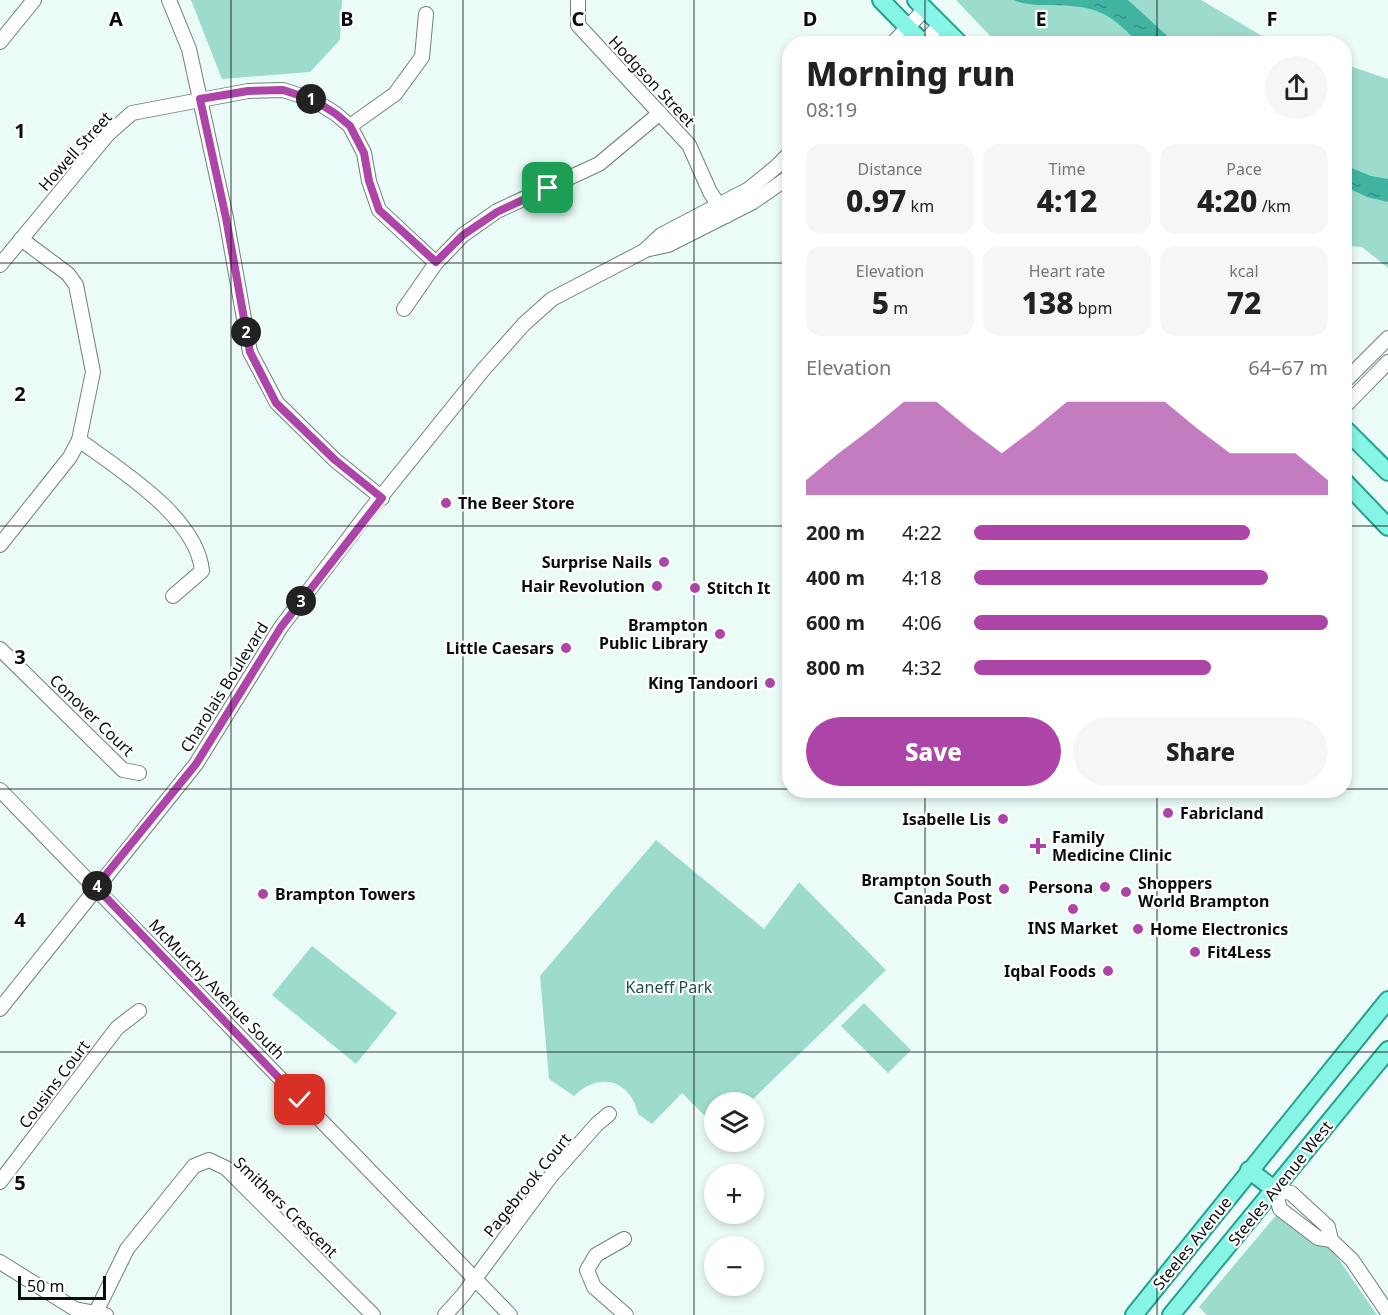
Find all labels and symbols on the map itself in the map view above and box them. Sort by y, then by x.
text: A [109,5,123,32]
text: B [340,5,354,32]
text: C [572,5,585,32]
text: D [803,5,817,32]
text: E [1035,5,1047,32]
text: F [1267,5,1277,32]
street label: Hodgson Street [604,31,700,132]
pin: 1 [296,84,326,114]
street label: Howell Street [33,106,117,195]
text: 1 [14,117,26,144]
pin [522,162,573,213]
pin: 2 [231,317,261,347]
text: 2 [14,380,26,407]
place label: The Beer Store [458,492,575,514]
marker: The Beer Store [439,496,453,510]
place label: Surprise Nails [542,551,652,573]
marker: Surprise Nails [657,555,671,569]
place label: Hair Revolution [521,575,645,597]
place label: Stitch It [707,577,771,599]
marker: Hair Revolution [650,579,664,593]
marker: Stitch It [688,581,702,595]
pin: 3 [286,586,316,616]
place label: Brampton Public Library [599,614,709,654]
street label: Charolais Boulevard [175,618,273,756]
marker: Brampton Public Library [713,627,727,641]
place label: Little Caesars [446,637,554,659]
marker: Little Caesars [559,641,573,655]
text: 3 [14,643,26,670]
street label: Conover Court [45,669,139,761]
place label: King Tandoori [648,672,758,694]
marker: King Tandoori [763,676,777,690]
place label: Fabricland [1180,802,1264,824]
marker: Fabricland [1161,806,1175,820]
place label: Isabelle Lis [902,808,991,830]
marker: Isabelle Lis [996,812,1010,826]
place label: Family Medicine Clinic [1052,826,1172,866]
marker: Family Medicine Clinic [1029,837,1047,855]
place label: Brampton South Canada Post [861,869,992,909]
pin: 4 [82,871,112,901]
place label: Shoppers World Brampton [1138,872,1269,912]
place label: Persona [1028,876,1093,898]
marker: Persona [1098,880,1112,894]
marker: Brampton South Canada Post [997,882,1011,896]
place label: Brampton Towers [275,883,416,905]
marker: Shoppers World Brampton [1119,885,1133,899]
marker: Brampton Towers [256,887,270,901]
marker: INS Market [1066,902,1080,916]
text: 4 [14,906,26,933]
street label: McMurchy Avenue South [144,914,290,1064]
place label: INS Market [1028,917,1118,939]
place label: Home Electronics [1150,918,1288,940]
marker: Home Electronics [1131,922,1145,936]
place label: Fit4Less [1207,941,1271,963]
marker: Fit4Less [1188,945,1202,959]
place label: Iqbal Foods [1004,960,1096,982]
marker: Iqbal Foods [1101,964,1115,978]
park label: Kaneff Park [626,976,713,998]
street label: Cousins Court [14,1035,95,1133]
pin [274,1074,325,1125]
street label: Steeles Avenue West [1223,1116,1337,1250]
street label: Pagebrook Court [478,1128,576,1242]
street label: Smithers Crescent [229,1152,343,1262]
text: 5 [14,1169,26,1196]
street label: Steeles Avenue [1148,1192,1236,1294]
scale bar [18,1273,106,1300]

